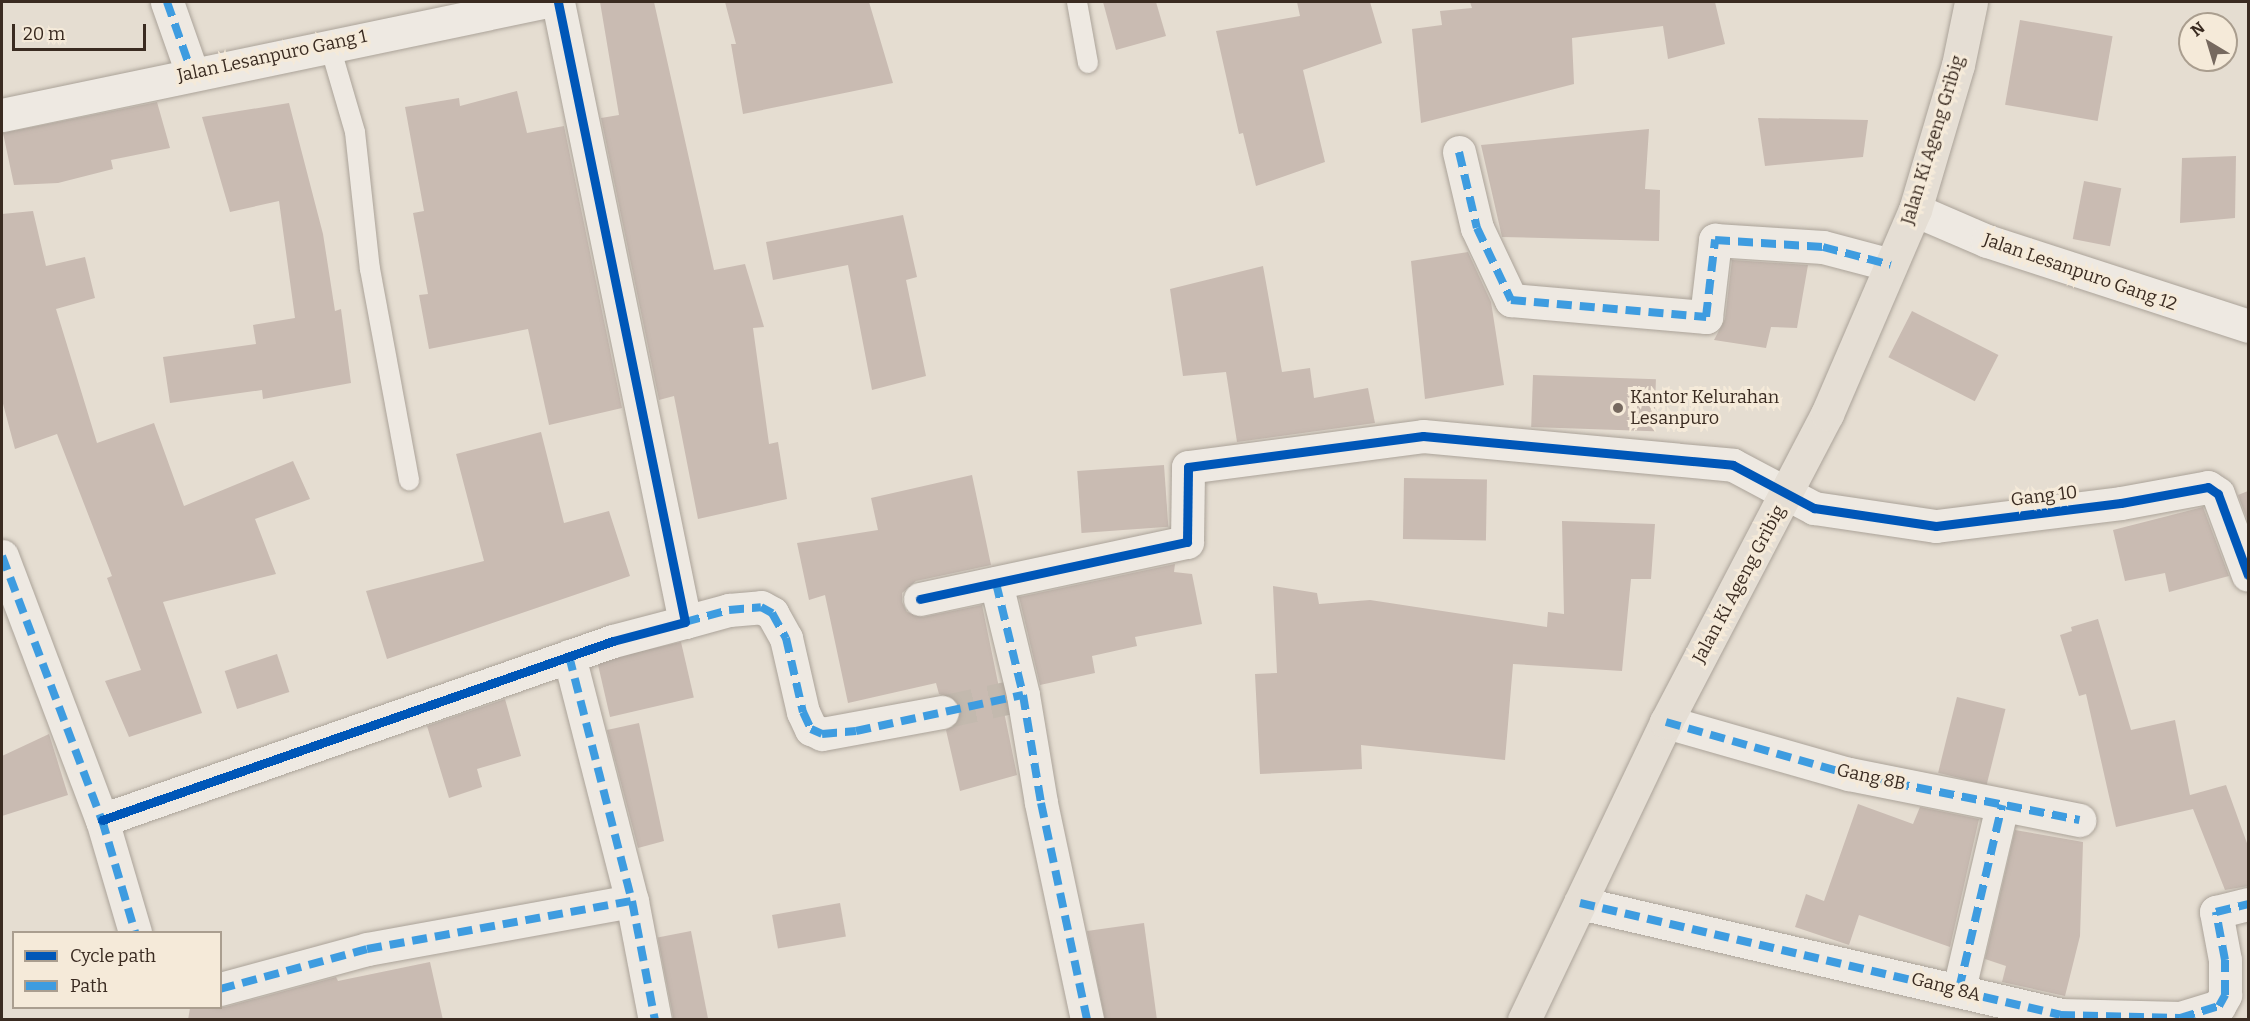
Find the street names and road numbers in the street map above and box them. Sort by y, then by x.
street label: Jalan Lesanpuro Gang 1 [175,25,369,87]
street label: Jalan Ki Ageng Gribig [1897,53,1969,227]
street label: Jalan Lesanpuro Gang 12 [1981,229,2179,315]
street label: Gang 10 [2010,481,2078,511]
street label: Jalan Ki Ageng Gribig [1688,501,1790,667]
street label: Gang 8B [1835,759,1907,795]
street label: Gang 8A [1909,968,1983,1006]

